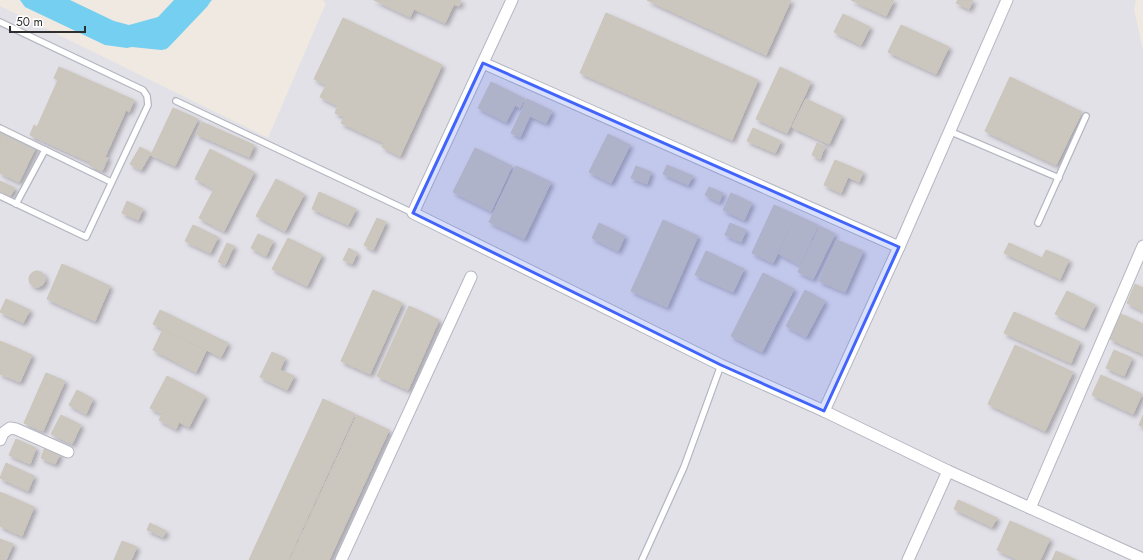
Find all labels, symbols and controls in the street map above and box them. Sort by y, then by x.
scale bar [10,8,85,34]
text: 50 m [16,13,43,31]

